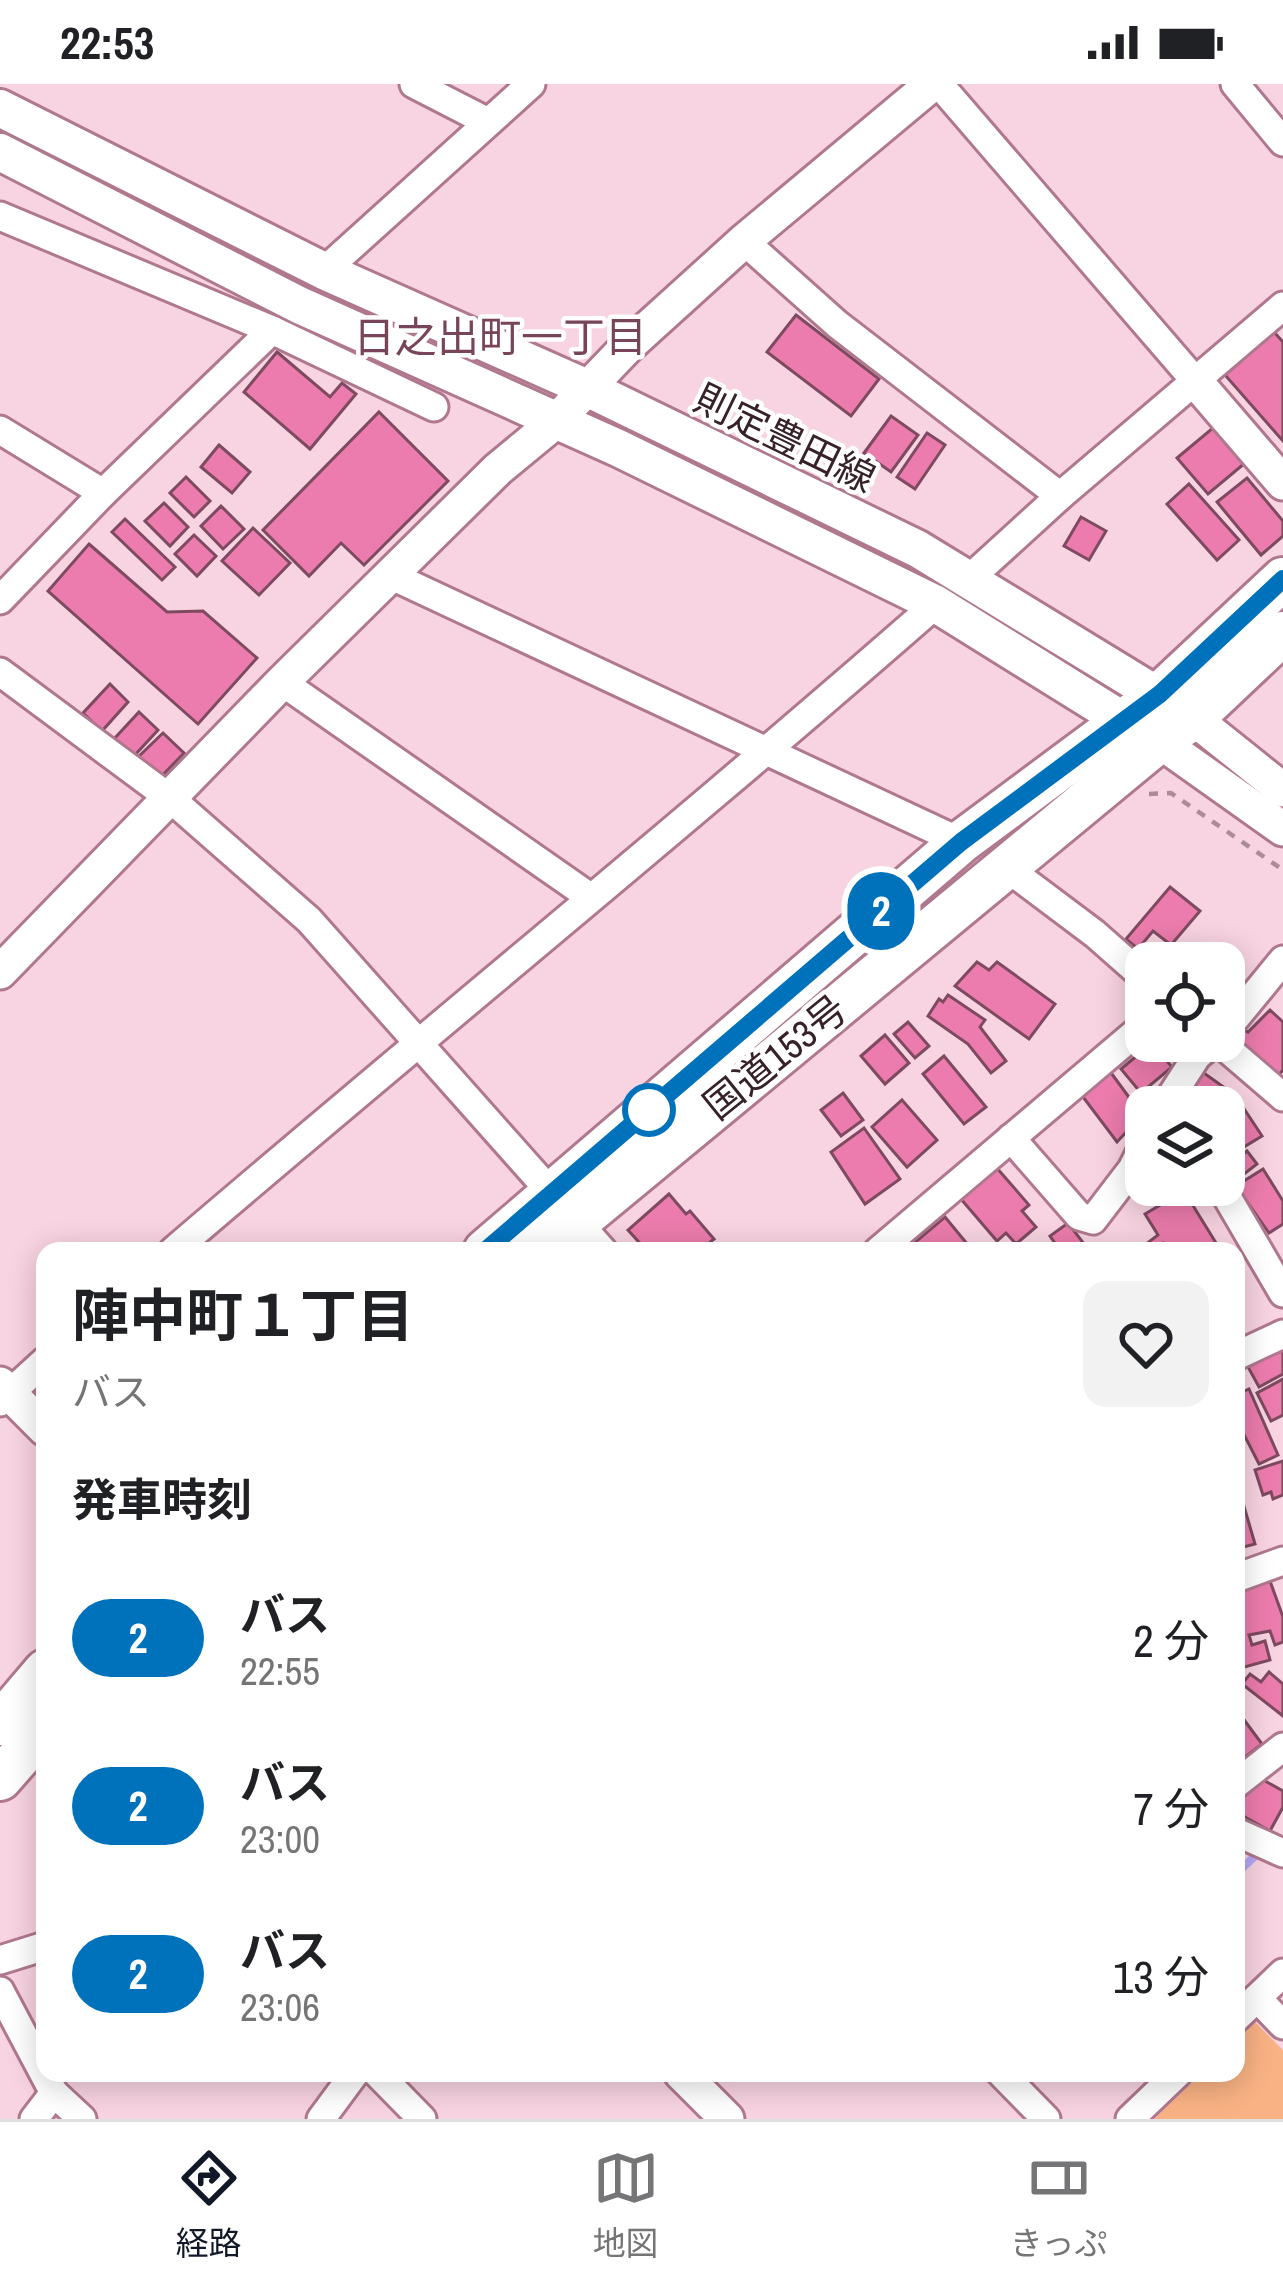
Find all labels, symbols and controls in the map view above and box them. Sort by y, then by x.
text: 22:53 [60,12,154,73]
district label: 日之出町一丁目 [353,309,647,365]
street label: 則定豊田線 [686,372,884,504]
line badge: 2 [842,872,920,950]
text: 2 [871,883,891,939]
map controls [1125,942,1245,1206]
button: locate [1125,942,1245,1062]
street label: 国道153号 [692,983,858,1131]
unlabelled marker [624,1085,674,1135]
button: layers [1125,1086,1245,1206]
text: 陣中町１丁目 [72,1277,414,1354]
button: heart [1083,1281,1209,1407]
text: バス [72,1366,150,1418]
text: 発車時刻 [72,1469,252,1530]
text: バス [240,1584,330,1645]
text: 2 [128,1610,148,1666]
text: 2 分 [1133,1610,1209,1671]
text: 22:55 [240,1645,320,1697]
text: バス [240,1752,330,1813]
text: 2 [128,1778,148,1834]
text: 7 分 [1133,1778,1209,1839]
text: 23:00 [240,1813,320,1865]
text: バス [240,1920,330,1981]
text: 2 [128,1946,148,2002]
text: 13 分 [1113,1946,1209,2007]
text: 23:06 [240,1981,320,2033]
tab: 経路 [176,2145,242,2265]
tab: 地図 [593,2145,659,2265]
tab: きっぷ [1010,2145,1107,2265]

